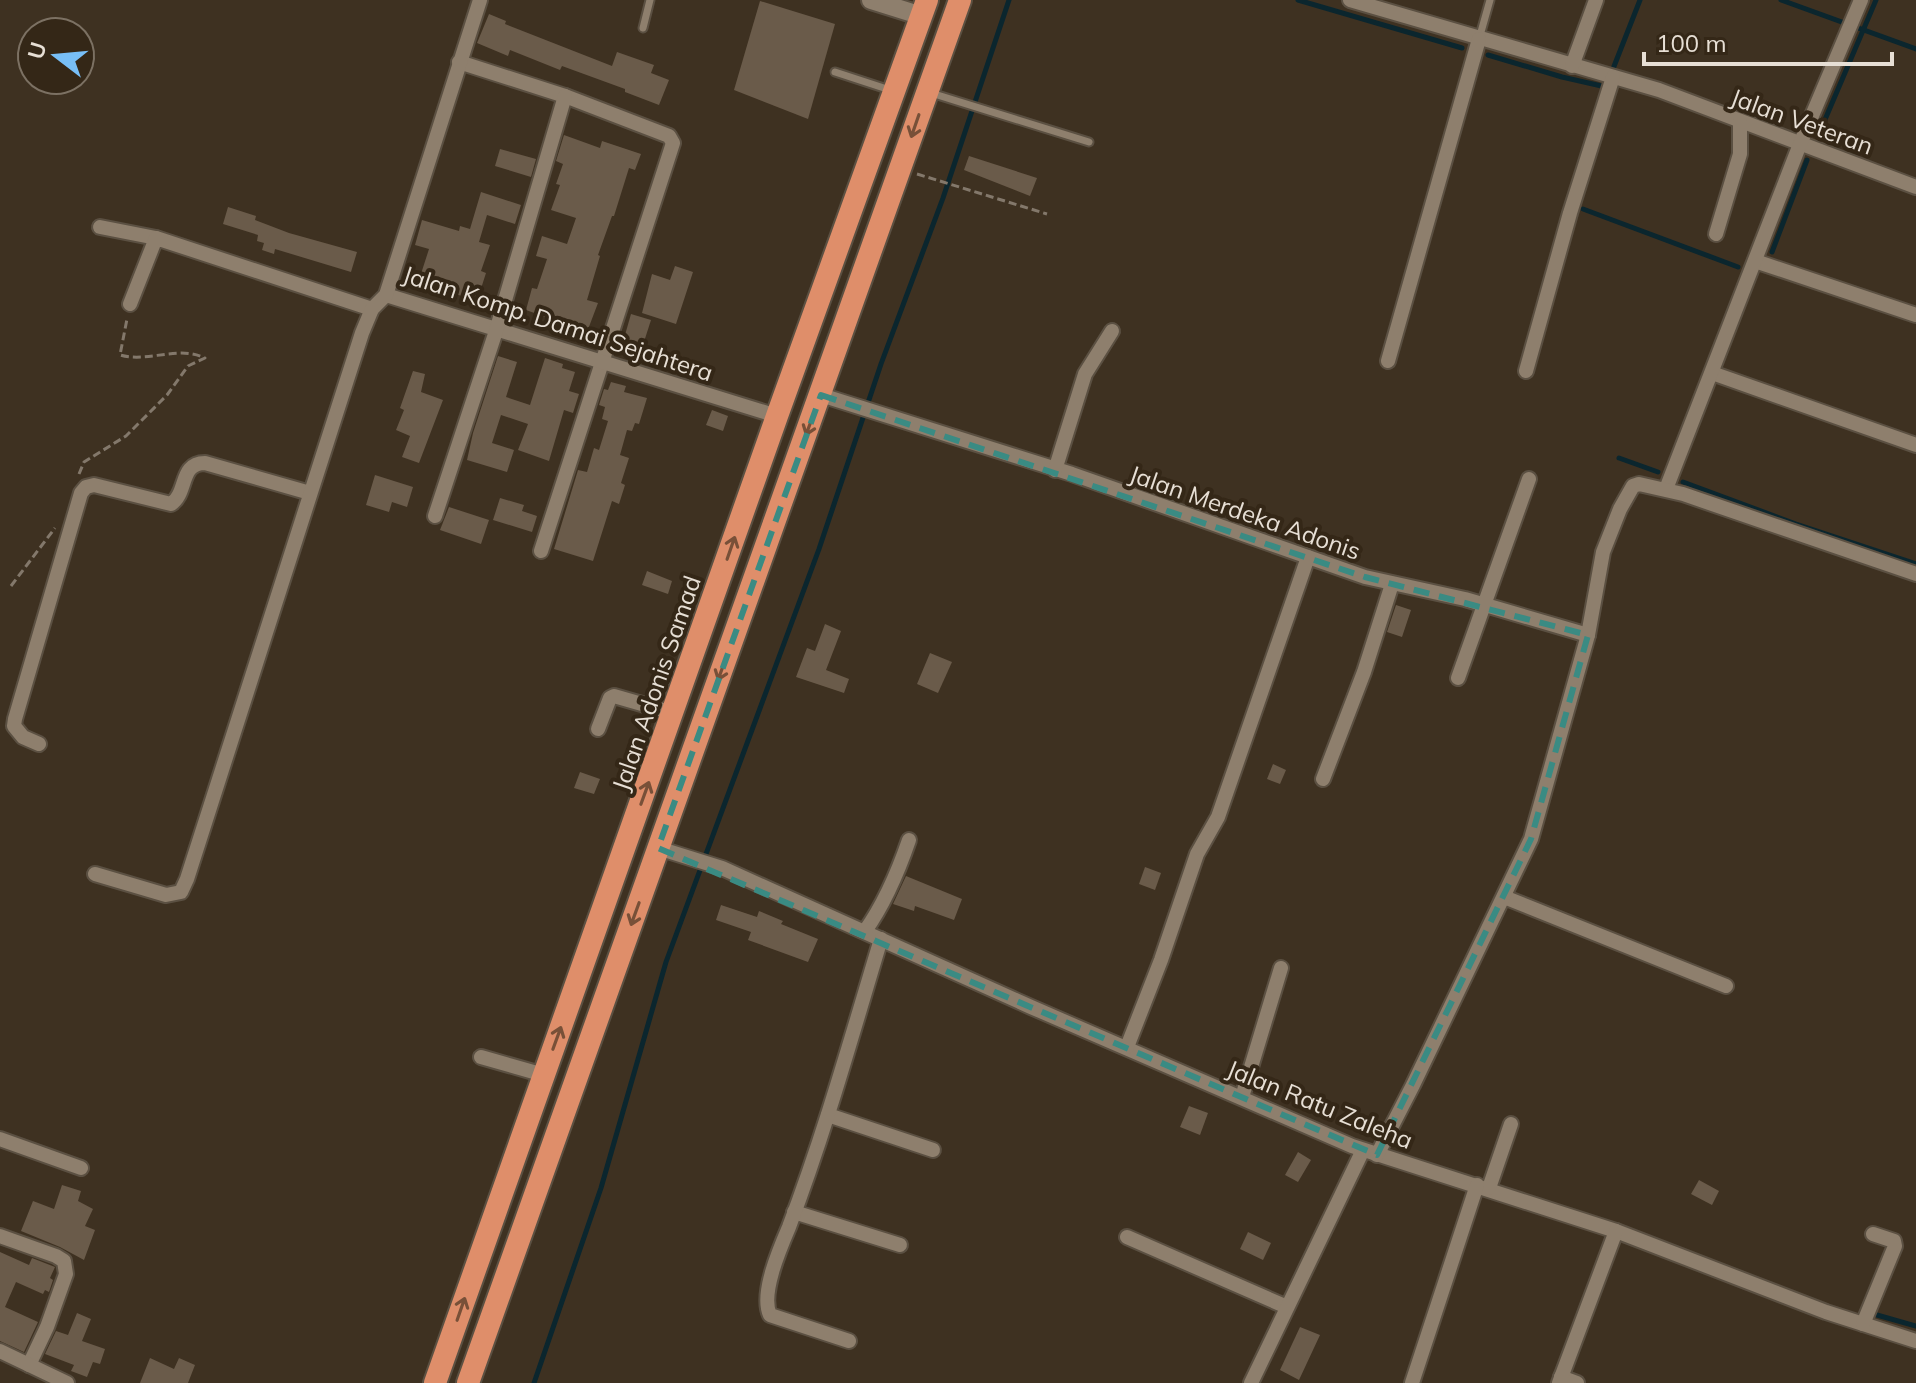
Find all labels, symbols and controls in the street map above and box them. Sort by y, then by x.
north arrow [16,16,96,96]
scale bar [1644,16,1892,66]
text: 100 m [1656,28,1727,58]
text: U [21,39,52,62]
street label: Jalan Veteran [1727,81,1877,161]
one-way arrow [907,113,921,138]
street label: Jalan Komp. Damai Sejahtera [399,259,717,387]
one-way arrow [802,412,817,437]
street label: Jalan Merdeka Adonis [1125,458,1365,566]
one-way arrow [724,536,739,561]
street label: Jalan Adonis Samad [605,571,707,795]
one-way arrow [714,656,729,681]
one-way arrow [638,781,653,806]
one-way arrow [626,901,641,926]
one-way arrow [551,1026,565,1051]
street label: Jalan Ratu Zaleha [1223,1053,1417,1155]
one-way arrow [454,1297,469,1322]

